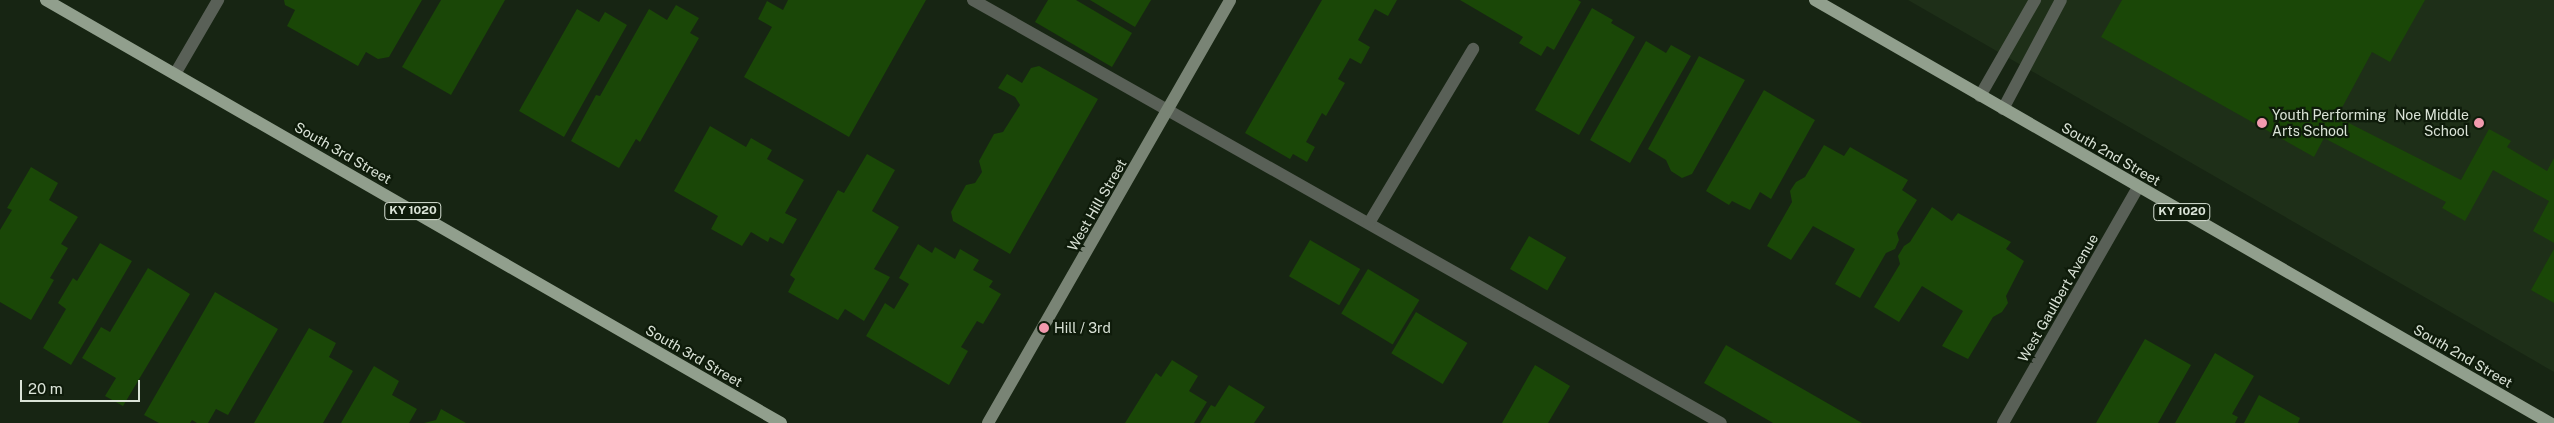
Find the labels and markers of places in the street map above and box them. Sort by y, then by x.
place label: Youth Performing Arts School [2272,107,2386,140]
place label: Noe Middle School [2395,107,2469,140]
marker: Youth Performing Arts School [2256,117,2268,129]
marker: Noe Middle School [2473,117,2485,129]
place label: Hill / 3rd [1054,320,1111,336]
marker: Hill / 3rd [1038,322,1050,334]

